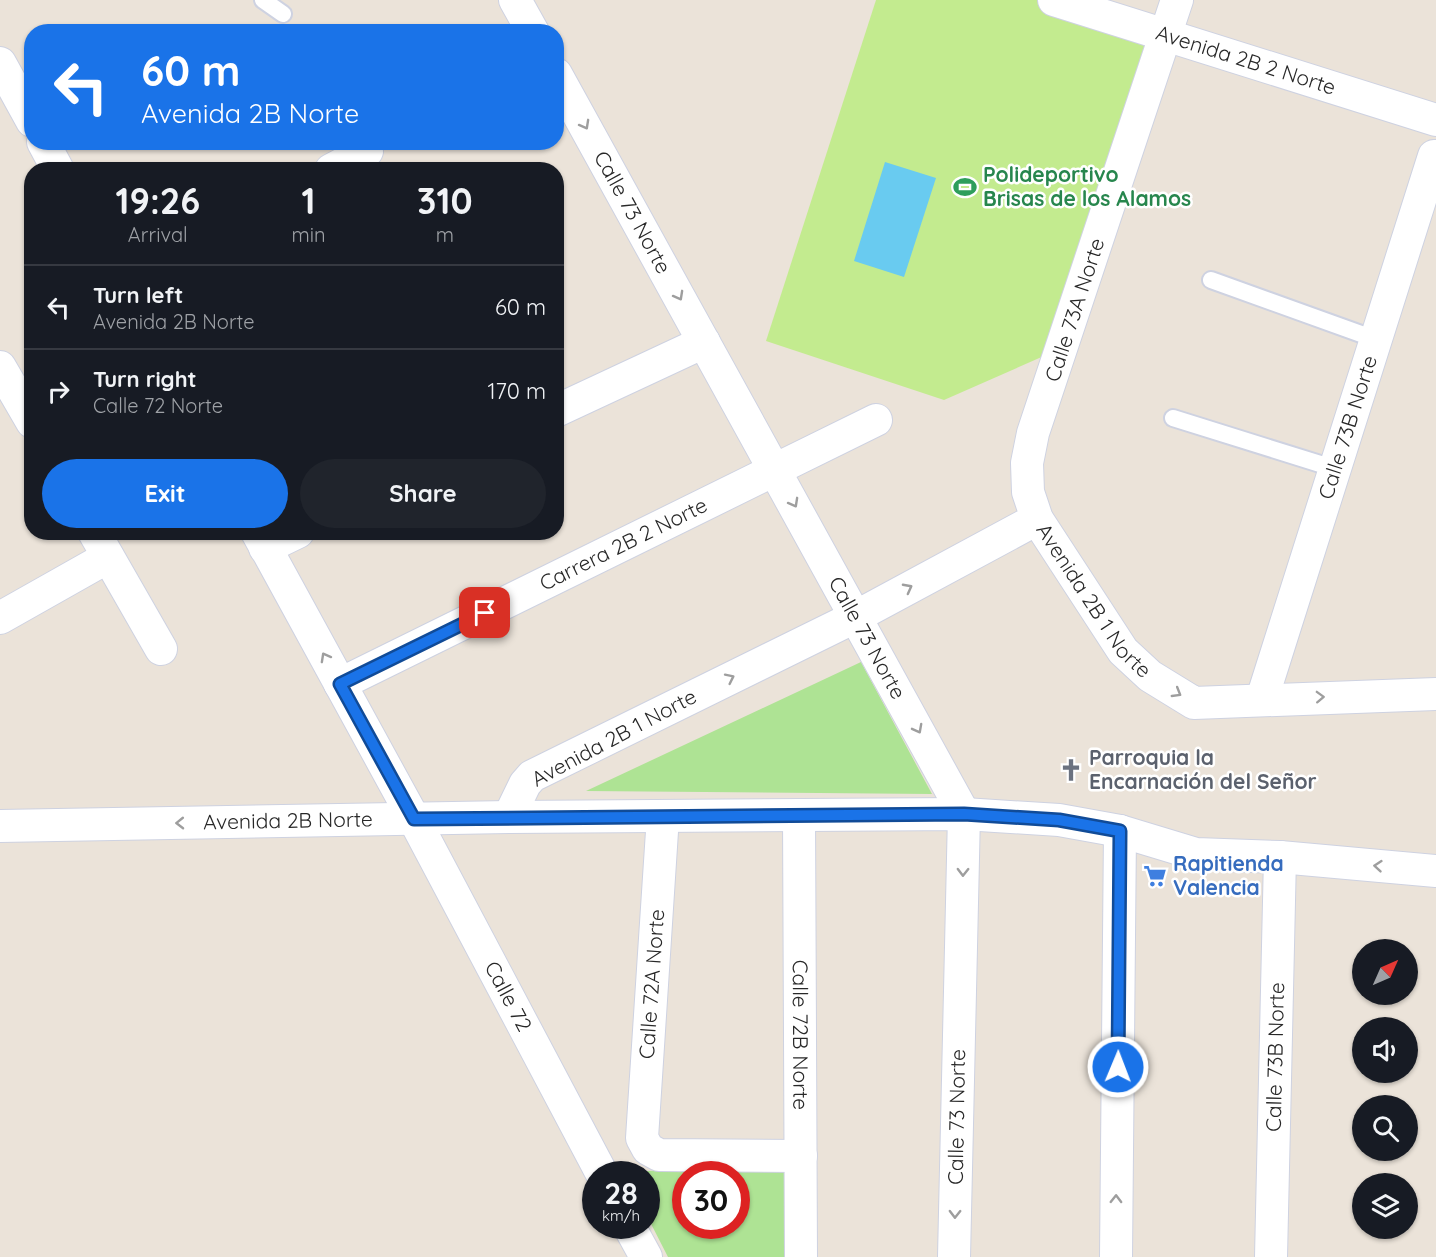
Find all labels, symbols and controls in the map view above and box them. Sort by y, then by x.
street label: Avenida 2B 2 Norte [1153,19,1339,100]
text: 60 m [141,44,241,97]
icon: left [42,48,120,126]
text: Avenida 2B Norte [141,96,359,130]
one-way arrow [578,119,589,129]
street label: Calle 73 Norte [589,146,677,278]
place label: Polideportivo Brisas de los Alamos [983,161,1191,211]
sports icon: Polideportivo Brisas de los Alamos [952,174,978,200]
text: 19:26 [115,178,200,223]
text: 1 [302,178,316,223]
text: 310 [417,178,473,223]
text: Arrival [128,222,188,247]
text: min [292,222,326,247]
text: m [436,222,454,247]
street label: Calle 73A Norte [1039,235,1110,385]
text: Turn left [93,281,183,309]
one-way arrow [672,290,683,300]
icon: left [42,291,75,324]
text: 60 m [495,293,546,321]
text: Avenida 2B Norte [93,309,255,334]
street label: Calle 73B Norte [1312,352,1382,502]
text: Turn right [93,365,197,393]
icon: right [42,375,75,408]
text: 170 m [487,377,546,405]
text: Calle 72 Norte [93,393,223,418]
button: Exit [42,459,288,528]
button: Share [300,459,546,528]
street label: Carrera 2B 2 Norte [535,491,711,596]
one-way arrow [787,497,798,507]
street label: Avenida 2B 1 Norte [1031,518,1157,683]
street label: Calle 73 Norte [824,572,912,703]
one-way arrow [902,584,913,595]
pin [459,587,510,638]
icon: arrive [468,596,501,629]
one-way arrow [321,653,332,663]
one-way arrow [724,674,735,686]
street label: Avenida 2B 1 Norte [527,683,700,792]
one-way arrow [1171,685,1181,697]
one-way arrow [1316,691,1325,704]
one-way arrow [911,723,922,734]
place label: Parroquia la Encarnación del Señor [1089,744,1317,794]
church icon: Parroquia la Encarnación del Señor [1058,757,1084,783]
street label: Avenida 2B Norte [203,805,373,834]
one-way arrow [175,817,184,829]
place label: Rapitienda Valencia [1173,850,1284,900]
one-way arrow [1373,860,1382,873]
supermarket icon: Rapitienda Valencia [1142,863,1168,889]
one-way arrow [956,868,969,877]
street label: Calle 72A Norte [633,908,669,1060]
north arrow [1352,939,1418,1005]
map controls [1352,939,1418,1239]
street label: Calle 72 [480,956,538,1036]
street label: Calle 72B Norte [788,960,814,1110]
street label: Calle 73B Norte [1260,982,1289,1132]
button: sound [1352,1017,1418,1083]
position arrow [1086,1035,1150,1099]
street label: Calle 73 Norte [942,1049,970,1185]
button: search [1352,1095,1418,1161]
speed limit sign: 30 [672,1161,750,1239]
button: layers [1352,1173,1418,1239]
text: 28 [604,1174,638,1212]
one-way arrow [1110,1194,1122,1203]
text: km/h [602,1206,640,1225]
one-way arrow [949,1210,961,1219]

